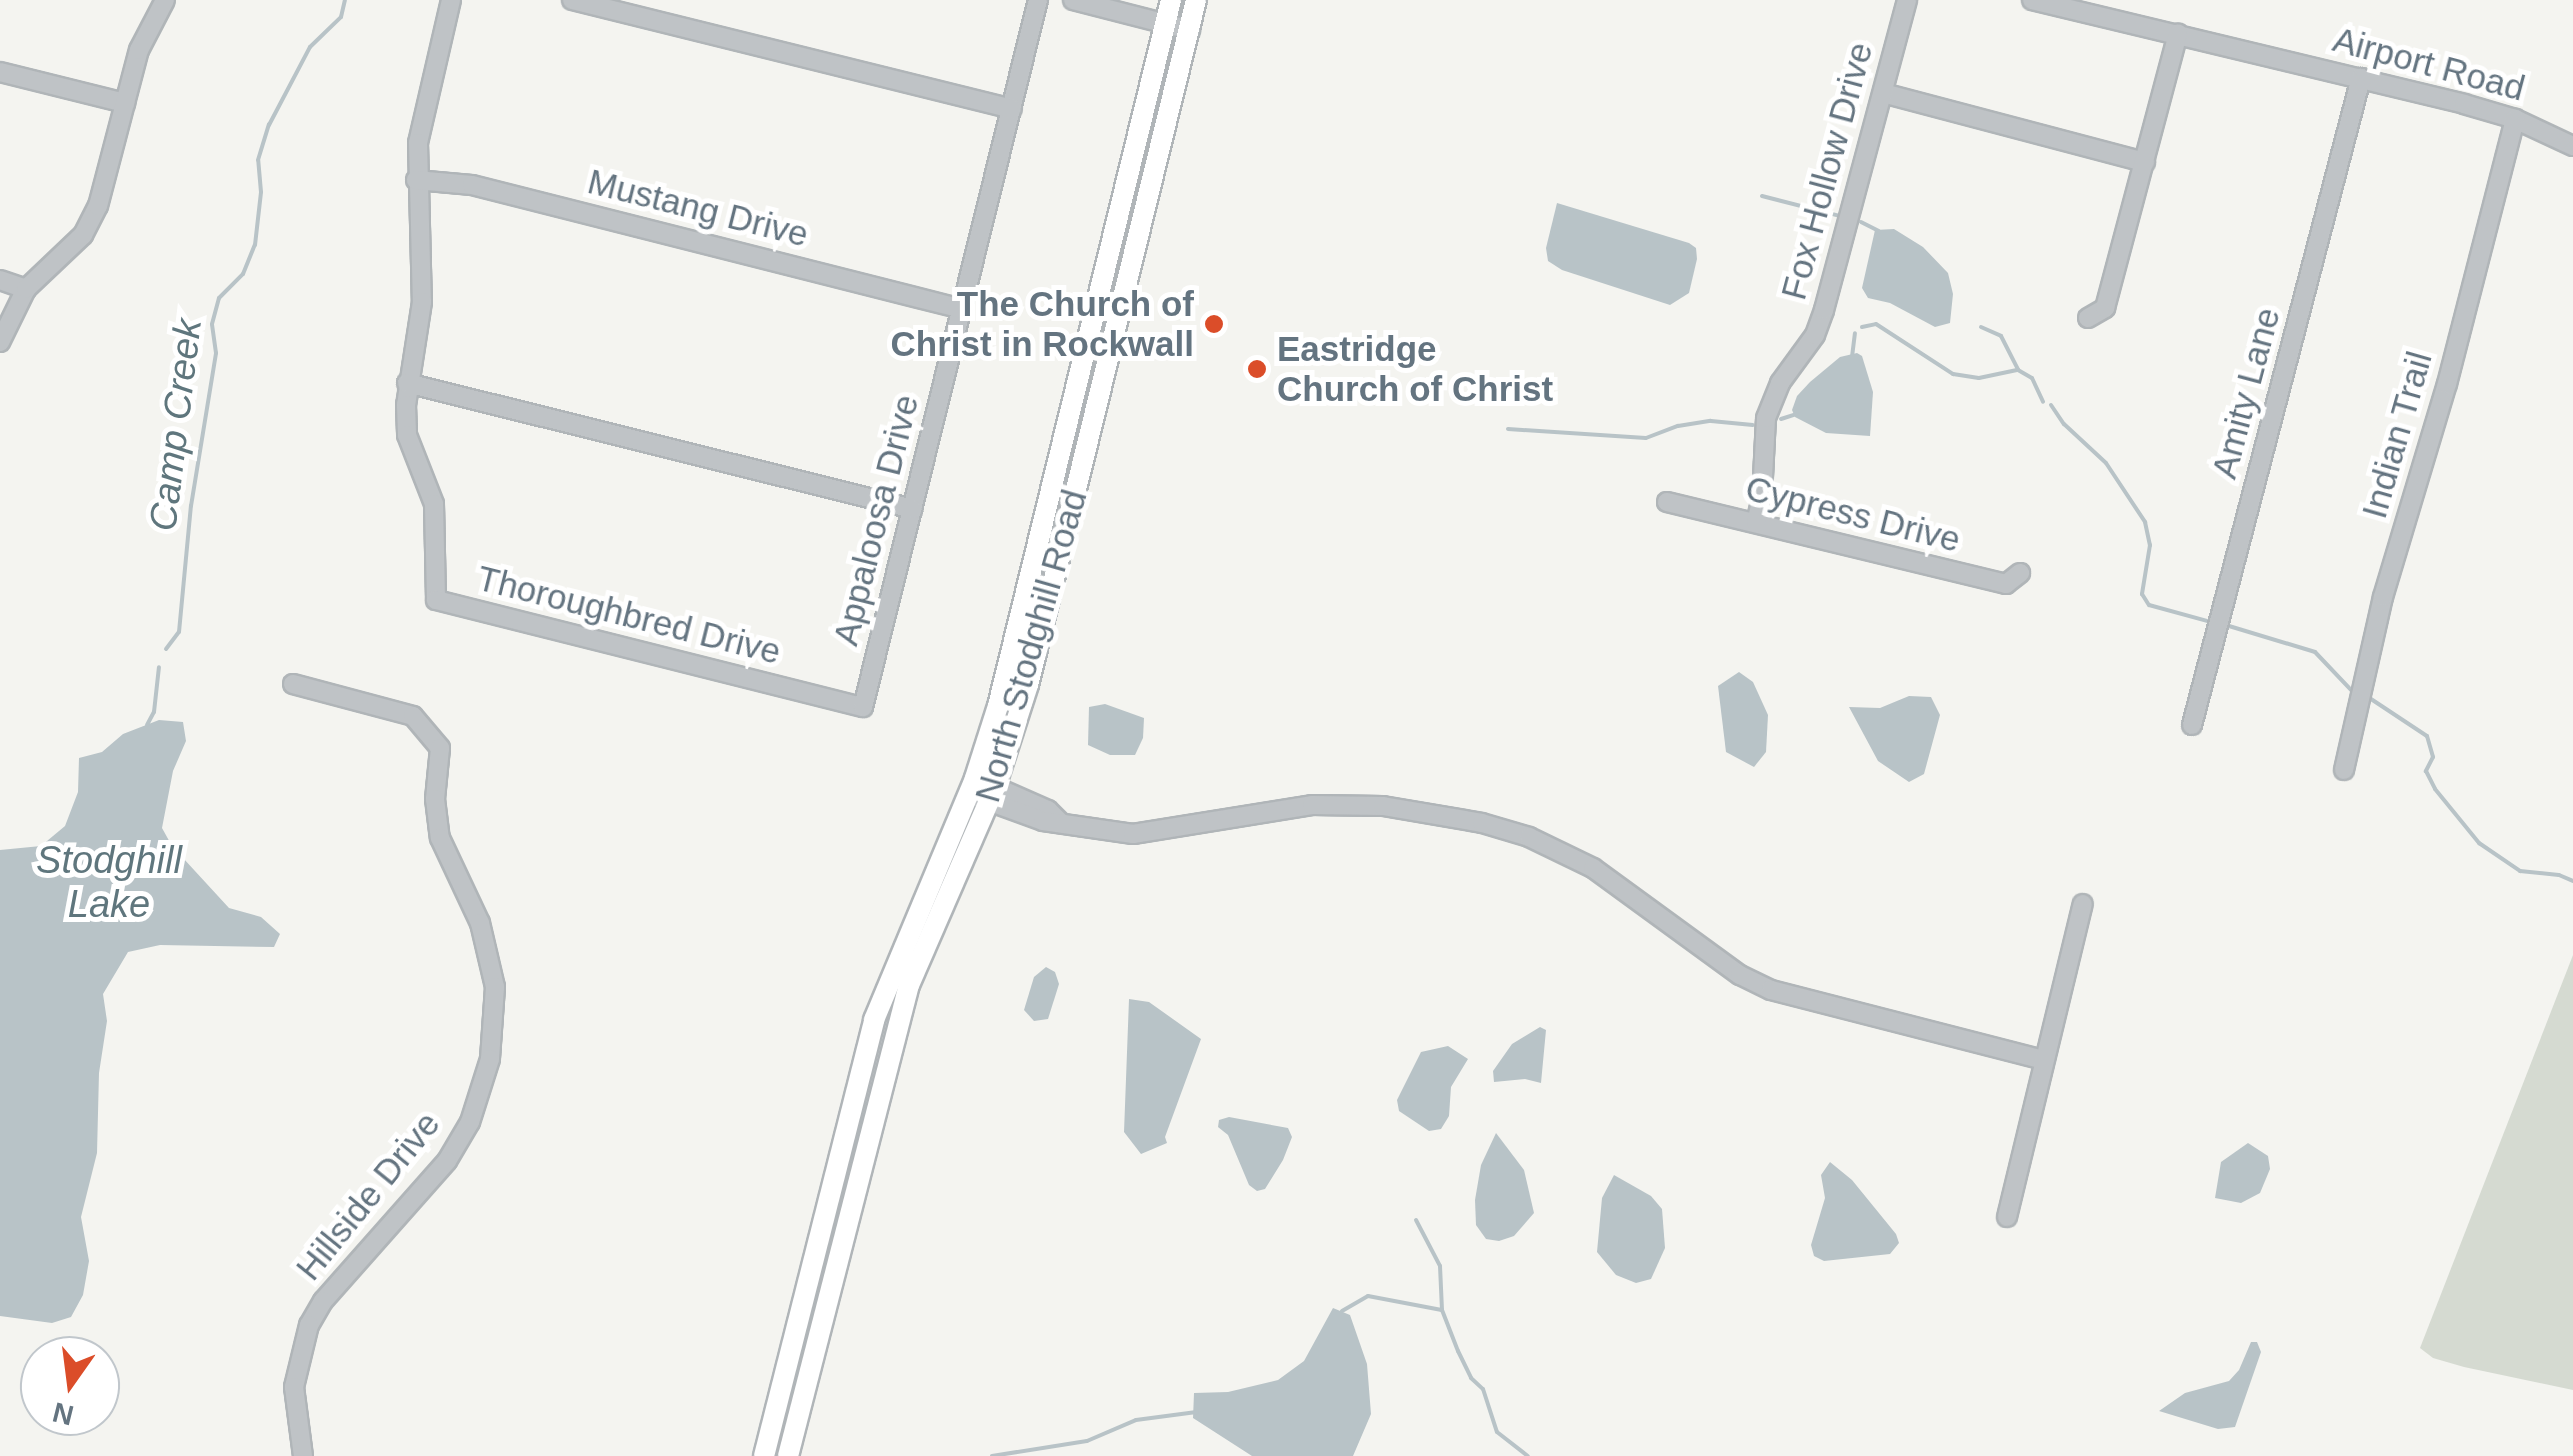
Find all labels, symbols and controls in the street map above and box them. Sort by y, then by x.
street label: Airport Road [2329,18,2529,110]
street label: Fox Hollow Drive [1772,38,1882,304]
street label: Mustang Drive [583,160,813,256]
place label: The Church of Christ in Rockwall [891,283,1194,365]
street label: Amity Lane [2203,303,2289,483]
marker: The Church of Christ in Rockwall [1203,313,1225,335]
water label: Camp Creek [140,316,212,534]
place label: Eastridge Church of Christ [1277,328,1553,410]
street label: Indian Trail [2353,347,2441,523]
marker: Eastridge Church of Christ [1246,358,1268,380]
street label: Appaloosa Drive [825,390,927,650]
street label: Cypress Drive [1741,467,1965,561]
street label: North Stodghill Road [966,485,1096,807]
street label: Thoroughbred Drive [473,557,785,673]
water label: Stodghill Lake [36,838,182,928]
street label: Hillside Drive [287,1103,449,1289]
north arrow [20,1336,120,1436]
text: N [50,1396,77,1431]

